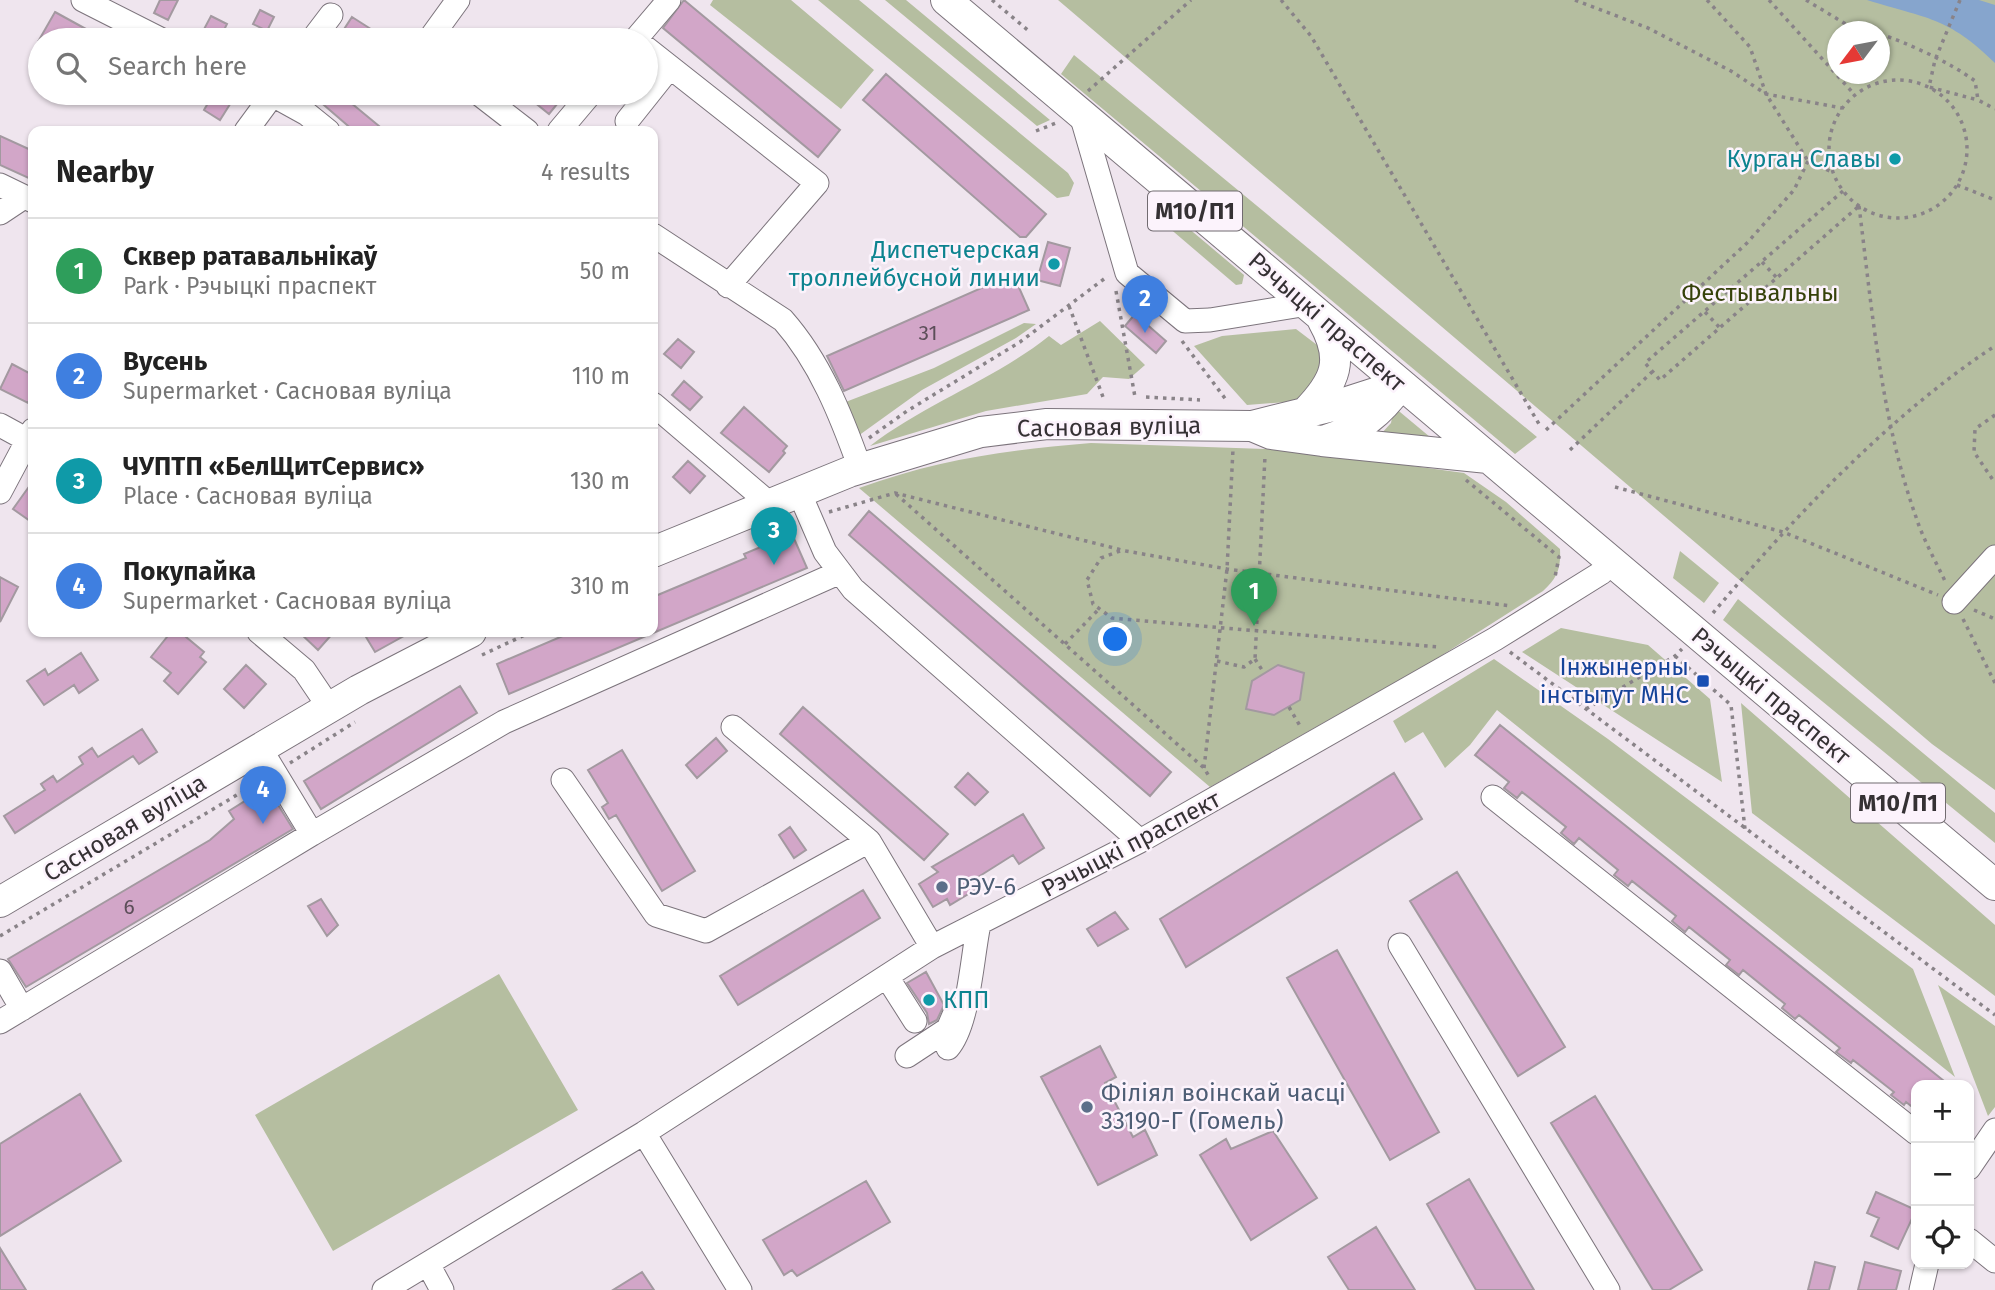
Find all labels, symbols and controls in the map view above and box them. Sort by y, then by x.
north arrow [1827,21,1890,84]
search box [28,28,658,105]
icon: search [52,48,90,86]
text: Search here [108,51,247,82]
place label: Курган Славы [1727,145,1881,173]
marker: Курган Славы [1887,151,1903,167]
text: Nearby [56,154,154,190]
text: 4 results [541,158,630,186]
road number: М10/П1 [1148,192,1242,230]
place label: Диспетчерская троллейбусной линии [789,236,1040,292]
text: Сквер ратавальнікаў [123,241,377,272]
street label: Рэчыцкі праспект [1243,246,1411,398]
marker: Диспетчерская троллейбусной линии [1046,256,1062,272]
text: 1 [74,257,84,285]
text: 50 m [580,257,630,285]
text: Park · Рэчыцкі праспект [123,272,376,300]
pin: 2 [1122,275,1168,333]
park label: Фестывальны [1681,279,1839,307]
house number: 31 [918,320,938,346]
text: Вусень [123,346,207,377]
text: 2 [73,362,85,390]
text: 110 m [572,362,630,390]
text: Supermarket · Сасновая вуліца [123,377,452,405]
street label: Сасновая вуліца [1017,411,1201,443]
text: ЧУПТП «БелЩитСервис» [123,451,424,482]
text: 3 [73,467,85,495]
text: 130 m [570,467,630,495]
text: Place · Сасновая вуліца [123,482,373,510]
pin: 3 [751,507,797,565]
text: Покупайка [123,556,256,587]
pin: 1 [1231,568,1277,626]
text: 4 [73,572,86,600]
text: 310 m [570,572,630,600]
text: Supermarket · Сасновая вуліца [123,587,452,615]
street label: Рэчыцкі праспект [1686,621,1856,771]
your location [1098,622,1132,656]
place label: Інжынерны інстытут МНС [1540,653,1689,709]
marker: Інжынерны інстытут МНС [1695,673,1711,689]
pin: 4 [240,766,286,824]
street label: Сасновая вуліца [39,769,211,887]
road number: М10/П1 [1851,783,1945,822]
street label: Рэчыцкі праспект [1037,785,1225,903]
place label: РЭУ-6 [956,873,1016,901]
marker: РЭУ-6 [934,879,950,895]
house number: 6 [123,894,135,920]
place label: КПП [943,986,990,1014]
marker: КПП [921,992,937,1008]
place label: Філіял воінскай часці 33190-Г (Гомель) [1101,1079,1346,1135]
map controls [1911,1080,1974,1269]
button: + [1911,1080,1974,1143]
marker: Філіял воінскай часці 33190-Г (Гомель) [1079,1099,1095,1115]
button: − [1911,1143,1974,1206]
button: locate [1911,1206,1974,1269]

